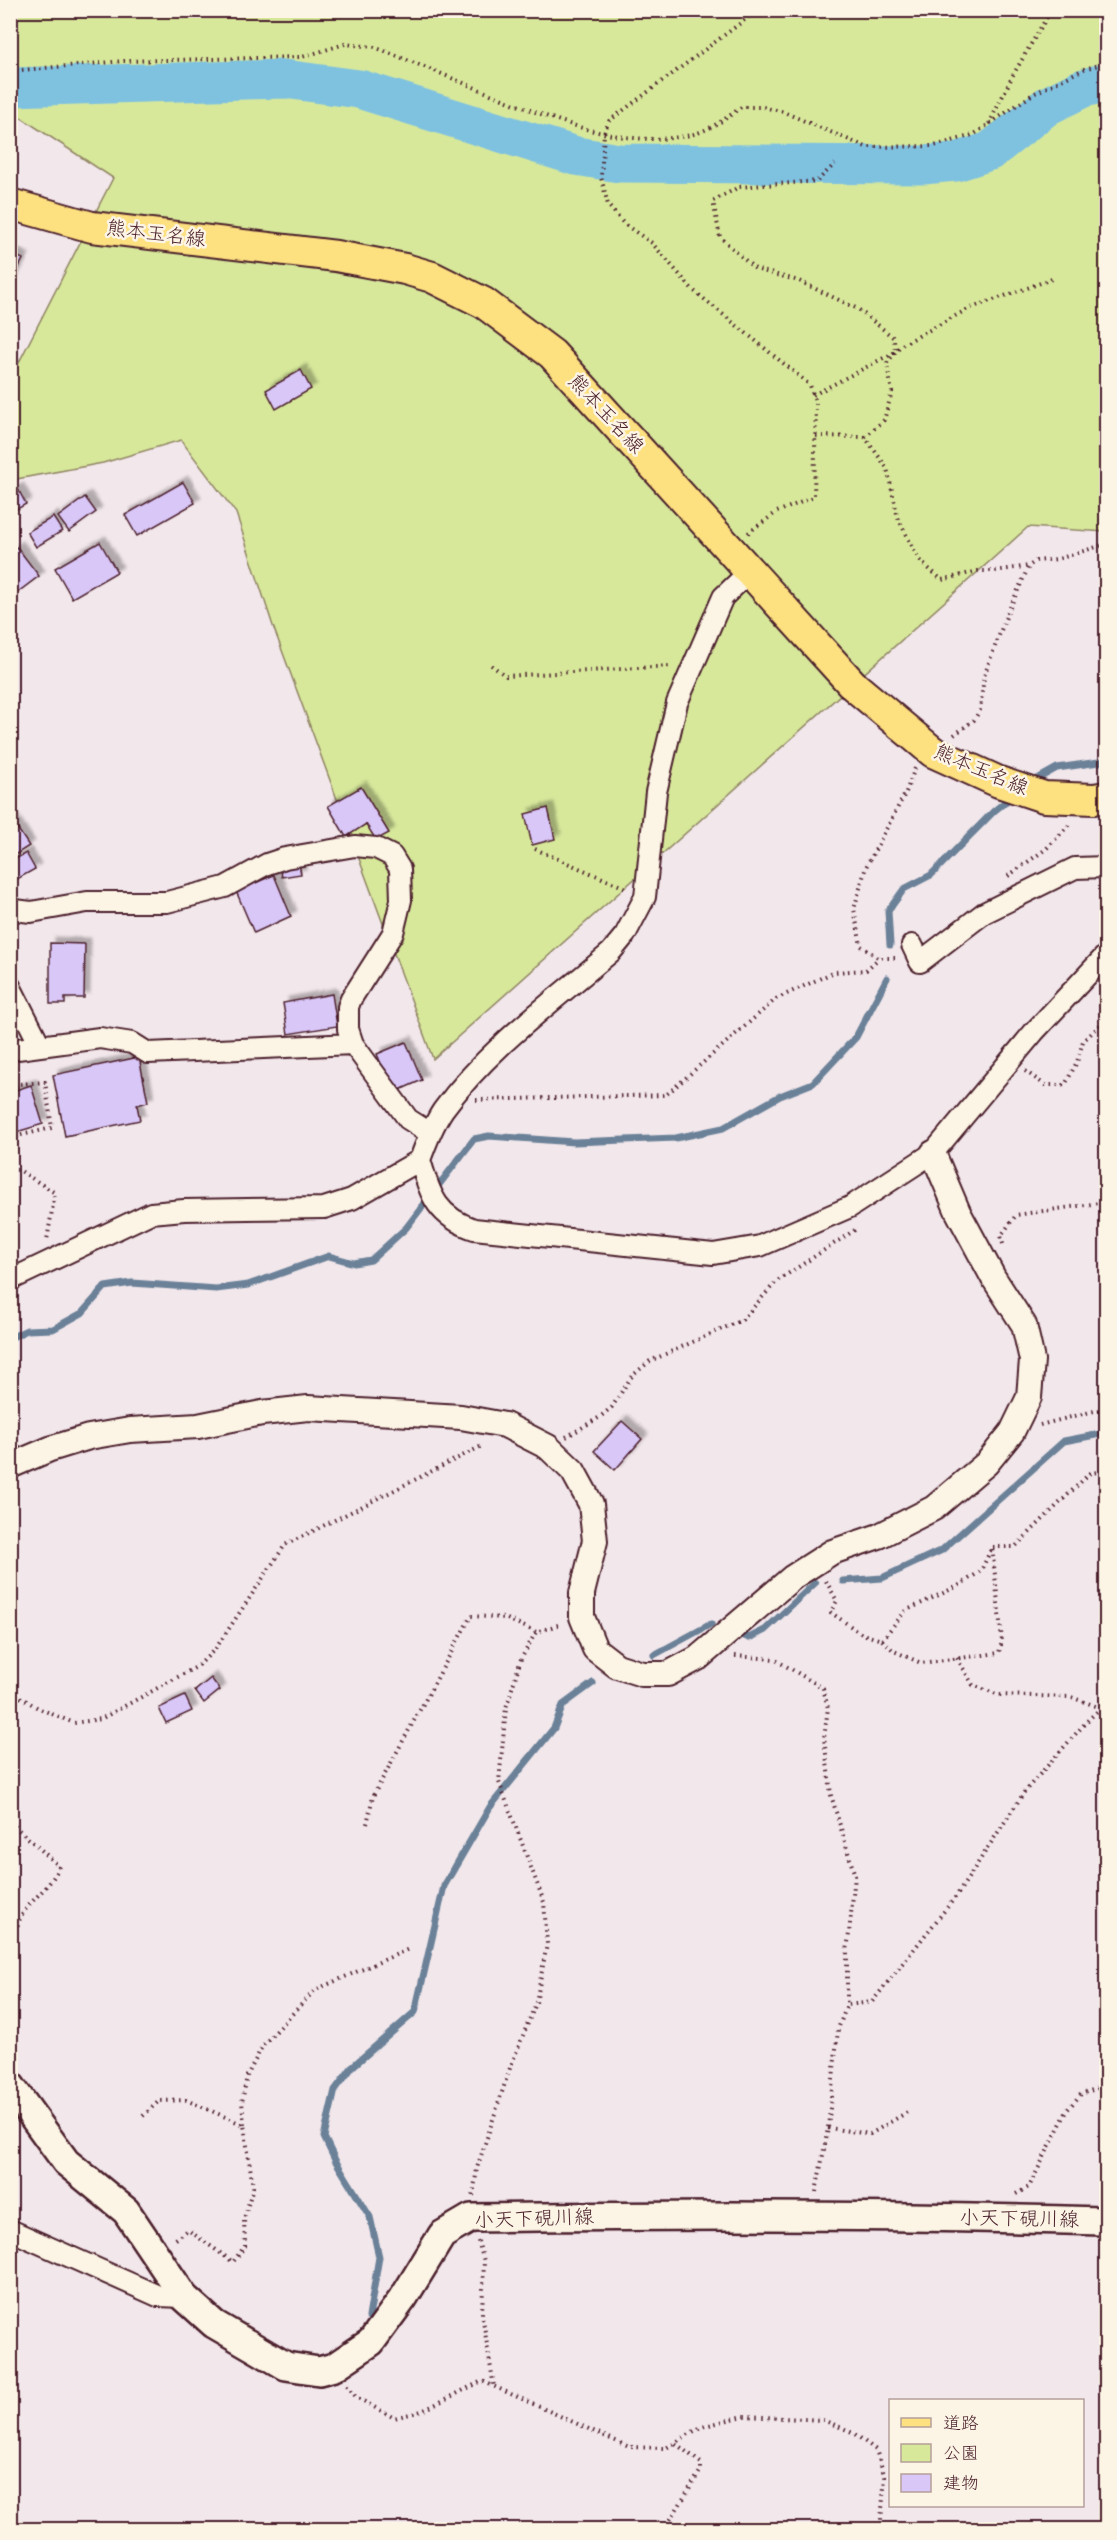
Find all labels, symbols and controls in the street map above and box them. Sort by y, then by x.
street label: 熊本玉名線 [105,214,207,254]
street label: 熊本玉名線 [562,368,650,460]
street label: 熊本玉名線 [930,738,1032,802]
street label: 小天下硯川線 [474,2203,594,2235]
street label: 小天下硯川線 [959,2204,1079,2234]
legend [889,2399,1084,2507]
text: 道路 [943,2411,979,2436]
text: 公園 [943,2441,979,2466]
text: 建物 [943,2471,979,2496]

